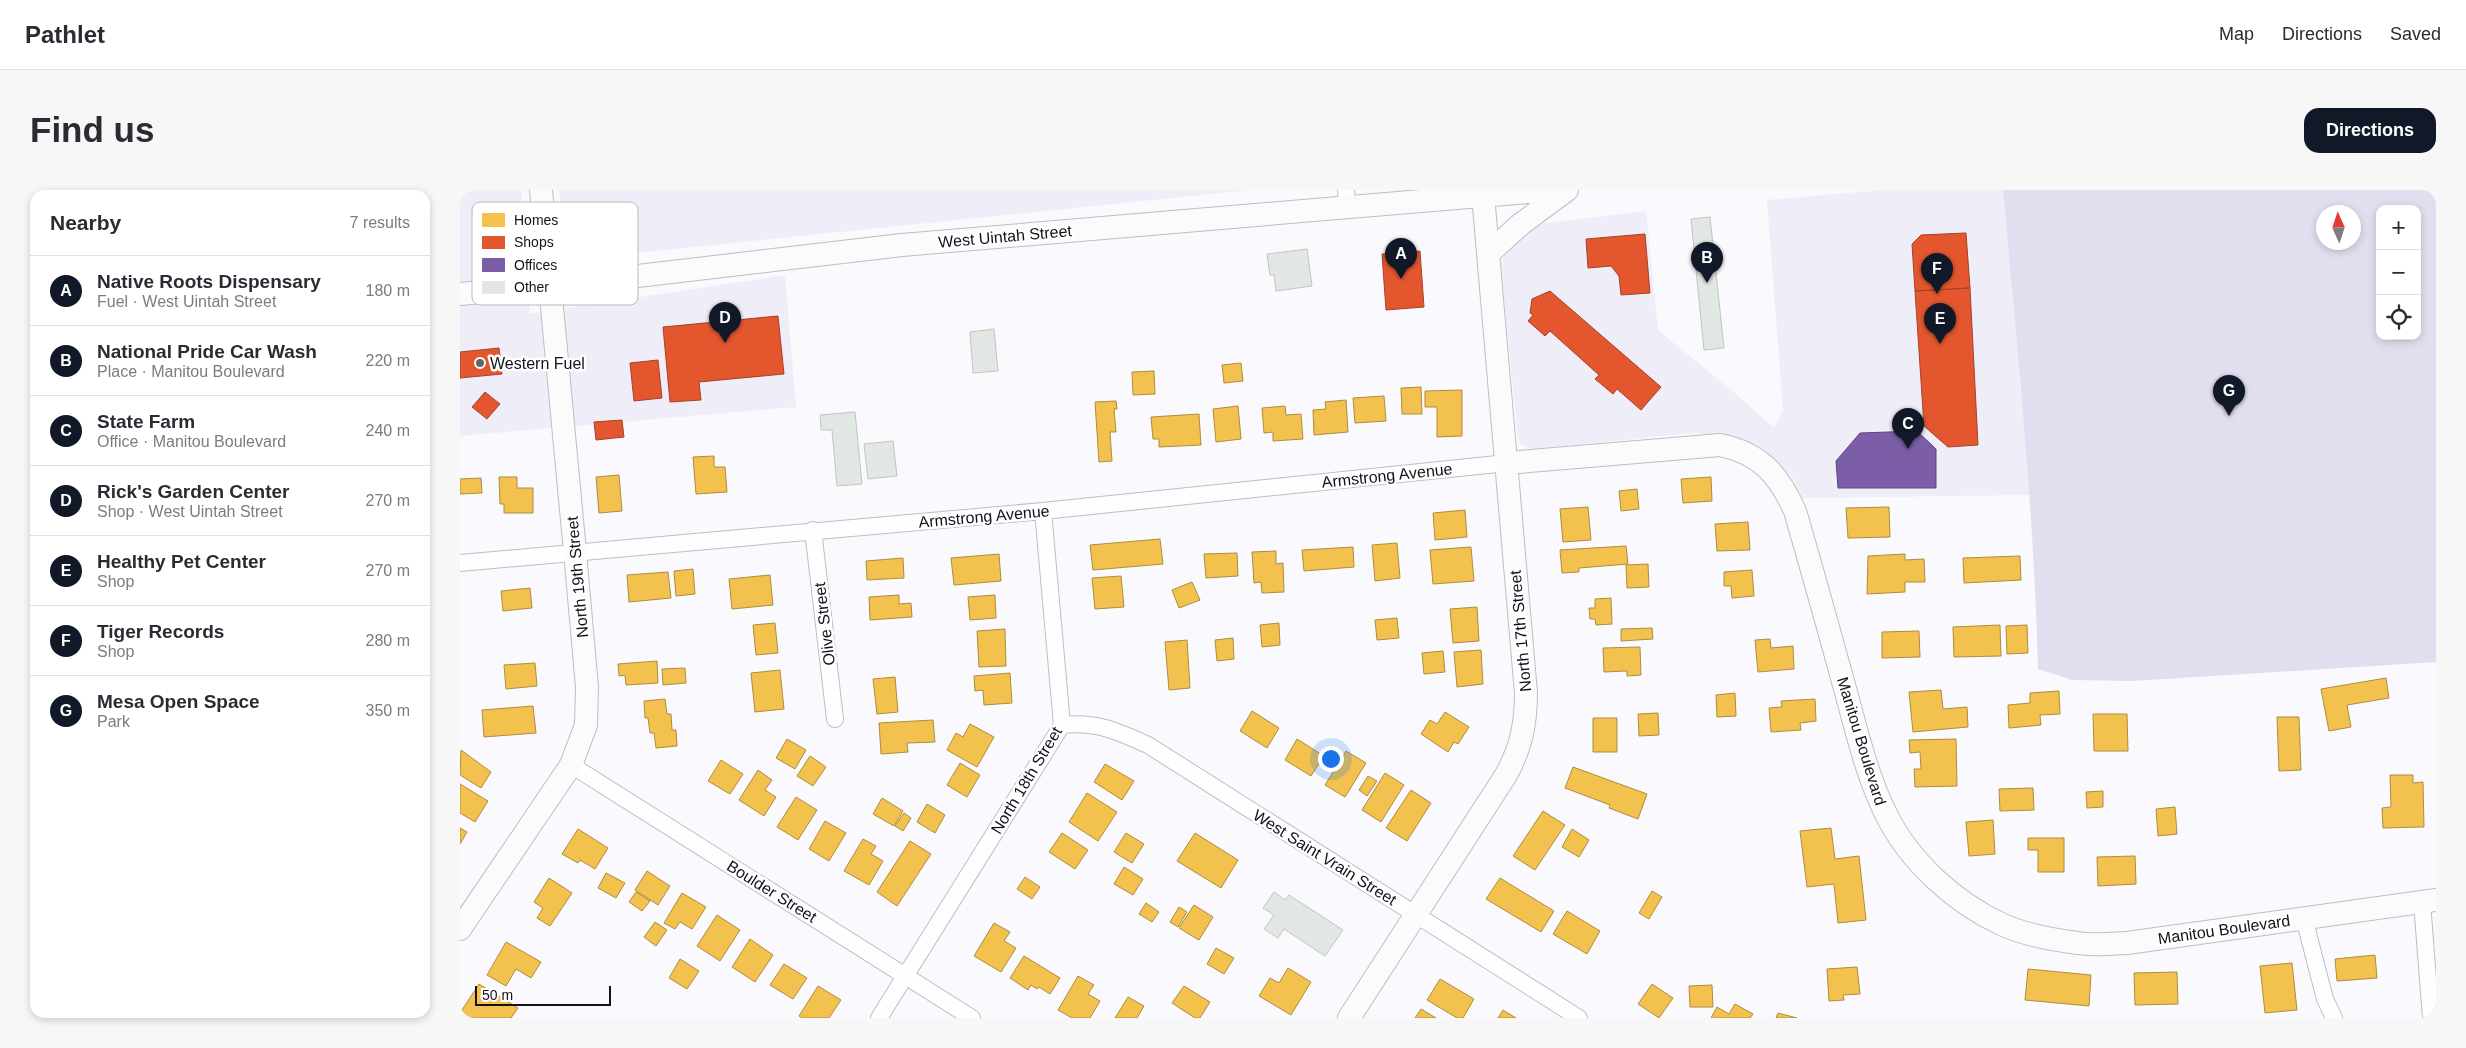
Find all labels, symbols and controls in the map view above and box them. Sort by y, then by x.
text: Pathlet [25,21,105,48]
text: Map [2219,24,2254,44]
text: Directions [2282,24,2362,44]
text: Saved [2390,24,2441,44]
button: Directions [2304,108,2436,153]
text: Find us [30,110,154,149]
legend [472,202,638,305]
north arrow [2316,205,2361,250]
map controls [2376,205,2421,340]
button: + [2376,205,2421,250]
text: Nearby [50,211,121,234]
text: Homes [514,212,558,228]
text: 7 results [350,214,410,231]
street label: West Uintah Street [938,222,1073,251]
text: Shops [514,234,554,250]
pin: A [1385,238,1417,279]
pin: B [1691,242,1723,283]
button: − [2376,250,2421,295]
pin: F [1921,253,1953,294]
text: Offices [514,257,557,273]
text: Native Roots Dispensary [97,271,321,292]
text: Other [514,279,549,295]
text: A [60,282,72,299]
text: 180 m [366,282,410,299]
text: Fuel · West Uintah Street [97,293,276,310]
button: locate [2376,295,2421,340]
pin: D [709,302,741,343]
pin: E [1924,303,1956,344]
text: National Pride Car Wash [97,341,317,362]
text: B [60,352,72,369]
text: 220 m [366,352,410,369]
place label: Western Fuel [490,355,585,372]
marker: Western Fuel [474,357,486,369]
text: Place · Manitou Boulevard [97,363,285,380]
pin: G [2213,375,2245,416]
pin: C [1892,408,1924,449]
text: State Farm [97,411,195,432]
text: C [60,422,72,439]
text: 240 m [366,422,410,439]
text: Office · Manitou Boulevard [97,433,286,450]
street label: Armstrong Avenue [1321,460,1453,491]
text: Rick's Garden Center [97,481,289,502]
text: D [60,492,72,509]
text: 270 m [366,492,410,509]
street label: Armstrong Avenue [918,502,1050,531]
text: Shop · West Uintah Street [97,503,283,520]
street label: North 19th Street [564,515,591,638]
text: Healthy Pet Center [97,551,266,572]
text: E [61,562,71,579]
text: 270 m [366,562,410,579]
street label: North 17th Street [1507,569,1534,692]
text: Shop [97,573,134,590]
street label: Olive Street [811,581,838,666]
text: Tiger Records [97,621,224,642]
text: F [61,632,71,649]
text: 280 m [366,632,410,649]
text: Shop [97,643,134,660]
street label: Manitou Boulevard [1834,675,1889,807]
text: Mesa Open Space [97,691,260,712]
text: G [60,702,72,719]
text: 350 m [366,702,410,719]
text: Park [97,713,130,730]
street label: North 18th Street [988,723,1065,837]
your location [1318,746,1344,772]
street label: West Saint Vrain Street [1250,806,1400,909]
street label: Boulder Street [724,857,820,926]
street label: Manitou Boulevard [2157,912,2291,947]
scale bar [475,983,611,1006]
text: 50 m [482,987,513,1003]

